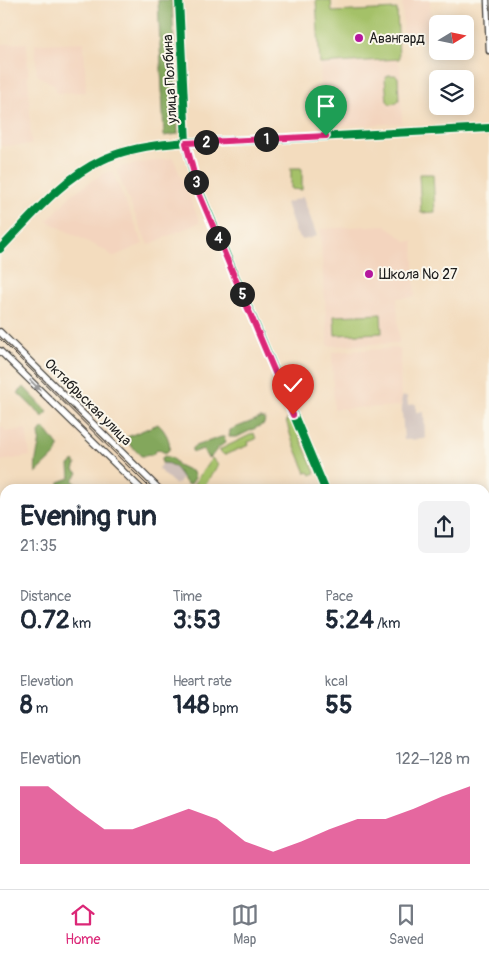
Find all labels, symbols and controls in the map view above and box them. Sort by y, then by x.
north arrow [429,15,474,60]
map controls [429,15,474,115]
place label: Авангард [369,30,425,47]
marker: Авангард [353,32,365,44]
street label: улица Полбина [159,34,181,125]
button: layers [429,70,474,115]
pin [305,85,347,136]
icon: arrive [312,92,340,120]
pin: 1 [254,126,278,152]
pin: 2 [194,130,218,154]
text: 1 [264,131,269,148]
text: 2 [203,134,210,151]
pin: 3 [184,170,208,194]
text: 3 [193,174,200,191]
pin: 4 [206,226,230,250]
text: 4 [214,230,223,247]
place label: Школа № 27 [379,266,458,283]
marker: Школа № 27 [363,268,375,280]
pin: 5 [230,282,254,306]
text: 5 [239,286,246,303]
street label: Октябрьская улица [41,355,135,449]
pin [272,364,314,415]
icon: check [279,371,307,399]
one-way arrow [28,379,40,391]
text: Evening run [20,499,157,534]
button: share [418,501,470,553]
text: 21:35 [20,536,57,556]
text: Distance [20,588,71,605]
text: Time [173,588,202,605]
text: Pace [325,588,353,605]
text: 0.72 [20,605,70,636]
text: 3:53 [173,605,221,636]
text: 5:24 [325,605,374,636]
text: km [70,615,91,632]
text: /km [374,615,400,632]
text: Elevation [20,673,73,690]
text: Heart rate [173,673,232,690]
text: kcal [325,673,348,690]
text: 8 [20,690,33,721]
text: 148 [173,690,210,721]
text: 55 [325,690,352,721]
text: m [33,700,48,717]
text: bpm [210,700,239,717]
text: Elevation [20,749,81,769]
text: 122–128 m [395,749,470,769]
tab: Home [65,901,100,948]
tab: Map [231,901,259,948]
tab: Saved [389,901,424,948]

